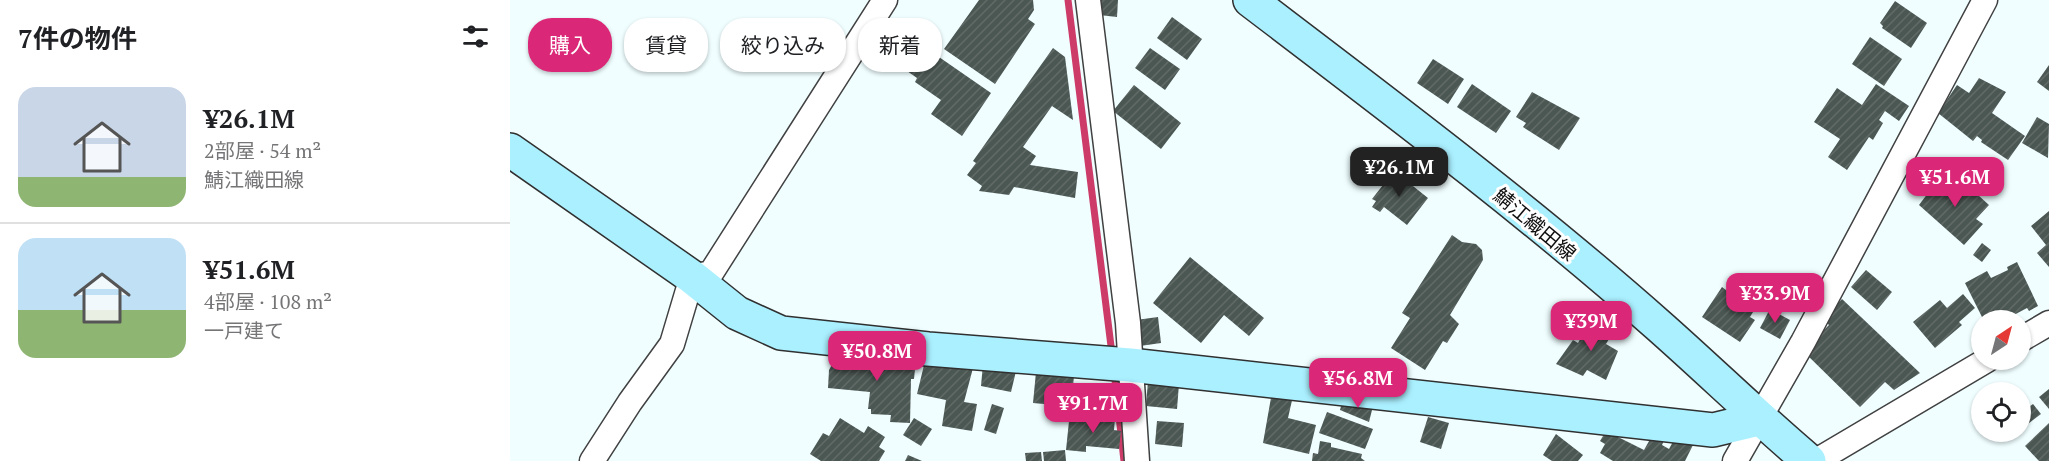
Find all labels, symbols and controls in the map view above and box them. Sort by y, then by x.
chip: 購入 [528,18,612,72]
chip: 賃貸 [624,18,708,72]
chip: 絞り込み [720,18,846,72]
chip: 新着 [858,18,942,72]
icon: filters [459,20,492,53]
text: 7件の物件 [18,21,137,55]
text: ¥26.1M [204,101,295,135]
icon: home [66,111,138,183]
text: 2部屋 · 54 m² [204,137,321,164]
pin: ¥26.1M [1350,147,1448,198]
text: ¥26.1M [1364,153,1434,180]
pin: ¥51.6M [1906,157,2004,208]
text: ¥51.6M [1920,163,1990,190]
text: 鯖江織田線 [204,166,304,193]
street label: 鯖江織田線 [1488,182,1582,266]
text: ¥51.6M [204,252,295,286]
icon: home [66,262,138,334]
pin: ¥33.9M [1726,273,1824,324]
text: ¥33.9M [1740,279,1810,306]
text: 4部屋 · 108 m² [204,288,332,315]
pin: ¥39M [1555,301,1627,352]
text: ¥39M [1565,307,1617,334]
north arrow [1971,310,2031,370]
map controls [1971,310,2031,442]
text: 一戸建て [204,317,284,344]
pin: ¥50.8M [828,331,926,382]
text: ¥50.8M [842,337,912,364]
pin: ¥56.8M [1309,358,1407,409]
text: ¥56.8M [1323,364,1393,391]
button: locate [1971,382,2031,442]
pin: ¥91.7M [1044,383,1142,434]
text: ¥91.7M [1058,389,1128,416]

